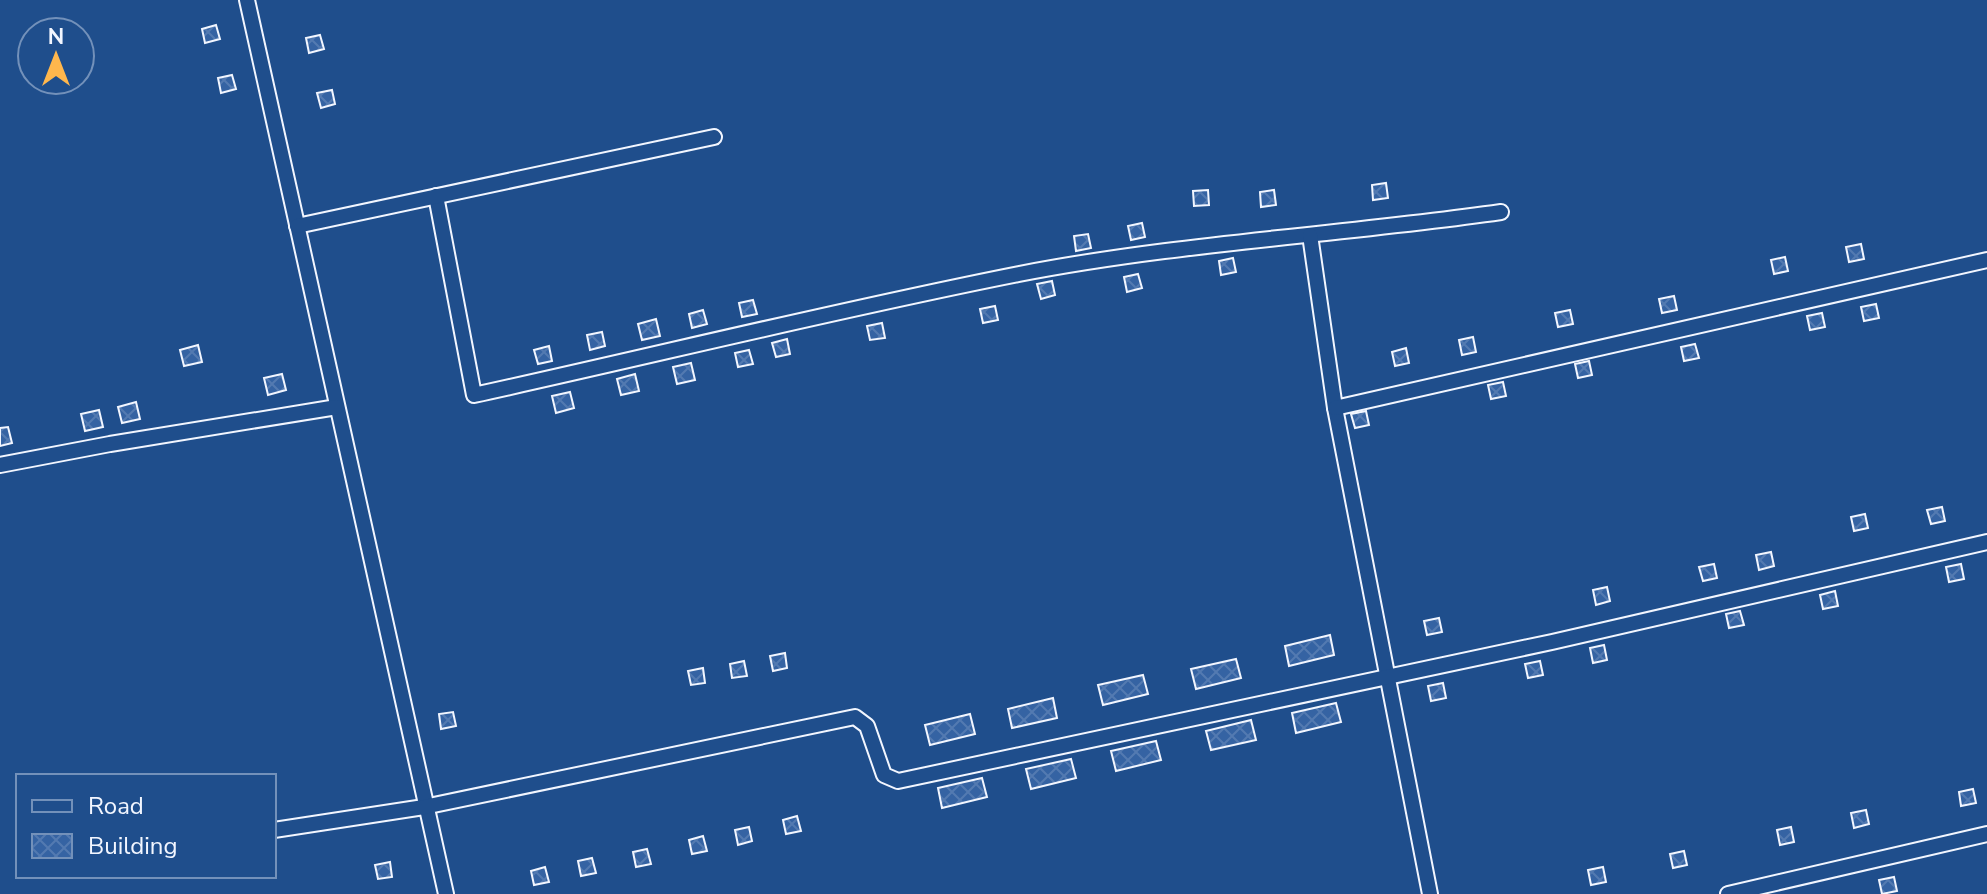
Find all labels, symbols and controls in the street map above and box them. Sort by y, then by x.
north arrow [16,16,96,96]
text: N [48,22,64,52]
legend [16,774,276,878]
text: Road [88,790,144,822]
text: Building [88,830,178,862]

